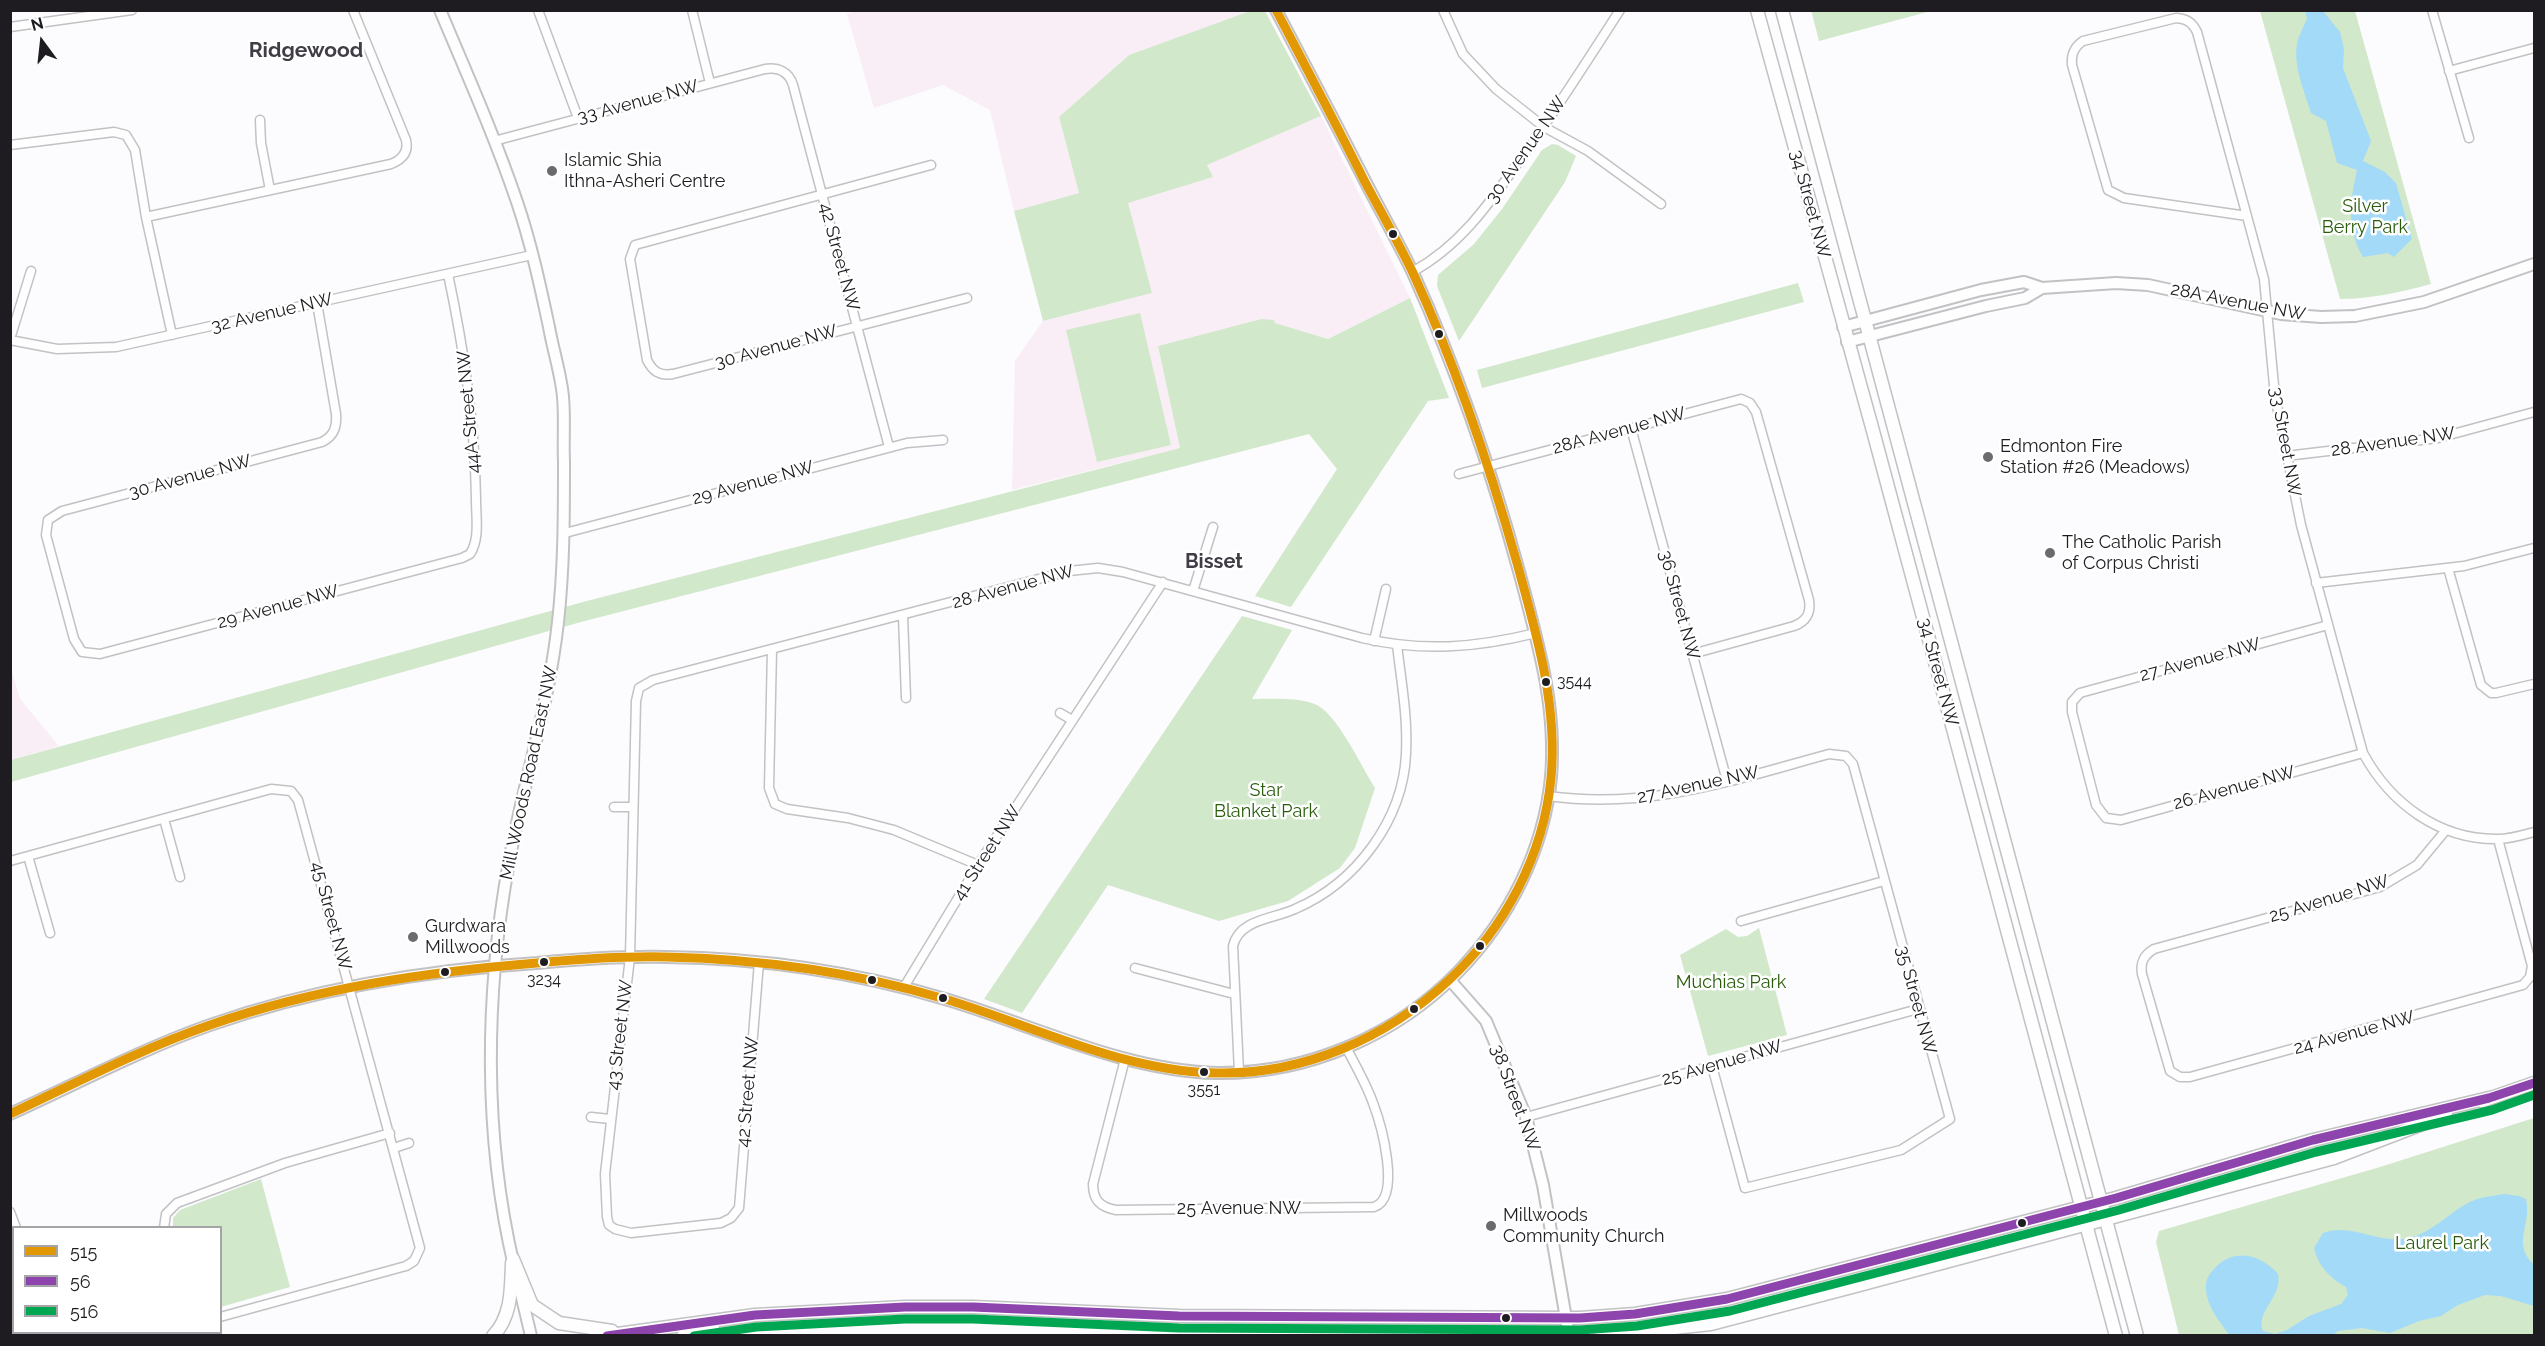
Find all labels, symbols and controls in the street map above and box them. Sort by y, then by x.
north arrow [12,12,72,72]
text: N [29,13,46,35]
district label: Ridgewood [249,38,363,64]
street label: 33 Avenue NW [575,75,701,129]
street label: 30 Avenue NW [1481,92,1571,208]
street label: 34 Street NW [1785,147,1835,261]
place label: Islamic Shia Ithna-Asheri Centre [564,150,725,192]
marker: Islamic Shia Ithna-Asheri Centre [545,164,559,178]
park label: Silver Berry Park [2322,196,2408,238]
street label: 42 Street NW [814,201,864,313]
unlabelled marker [1387,228,1399,240]
street label: 28A Avenue NW [2169,278,2307,326]
street label: 32 Avenue NW [209,289,335,337]
street label: 30 Avenue NW [712,320,840,374]
unlabelled marker [1433,328,1445,340]
street label: 44A Street NW [453,349,485,475]
street label: 33 Street NW [2265,385,2305,499]
street label: 28A Avenue NW [1550,403,1688,459]
street label: 28 Avenue NW [2330,423,2456,461]
place label: Edmonton Fire Station #26 (Meadows) [2000,436,2190,478]
street label: 30 Avenue NW [126,450,254,504]
marker: Edmonton Fire Station #26 (Meadows) [1981,450,1995,464]
street label: 29 Avenue NW [690,456,816,510]
place label: The Catholic Parish of Corpus Christi [2062,532,2222,574]
marker: The Catholic Parish of Corpus Christi [2043,546,2057,560]
street label: 36 Street NW [1654,548,1704,662]
district label: Bisset [1185,550,1243,574]
street label: 28 Avenue NW [950,560,1076,614]
street label: 29 Avenue NW [215,580,341,634]
street label: 34 Street NW [1913,615,1963,729]
street label: 27 Avenue NW [2137,634,2263,686]
street label: Mill Woods Road East NW [496,664,562,882]
place label: 3544 [1557,672,1592,692]
marker: 3544 [1540,676,1552,688]
street label: 26 Avenue NW [2171,761,2297,815]
street label: 27 Avenue NW [1635,762,1761,808]
park label: Star Blanket Park [1214,780,1318,822]
street label: 41 Street NW [948,801,1026,905]
street label: 45 Street NW [306,859,356,973]
street label: 25 Avenue NW [2266,871,2392,927]
place label: Gurdwara Millwoods [425,916,510,958]
marker: Gurdwara Millwoods [406,930,420,944]
unlabelled marker [1474,940,1486,952]
street label: 35 Street NW [1891,943,1941,1057]
marker: 3234 [538,956,550,968]
unlabelled marker [439,966,451,978]
place label: 3234 [527,970,561,990]
park label: Muchias Park [1676,972,1786,994]
unlabelled marker [866,974,878,986]
street label: 43 Street NW [603,978,637,1092]
unlabelled marker [937,992,949,1004]
unlabelled marker [1408,1003,1420,1015]
street label: 24 Avenue NW [2291,1006,2417,1060]
street label: 25 Avenue NW [1659,1035,1785,1091]
street label: 42 Street NW [732,1036,764,1148]
street label: 38 Street NW [1486,1042,1544,1154]
marker: 3551 [1198,1066,1210,1078]
place label: 3551 [1188,1080,1220,1100]
street label: 25 Avenue NW [1177,1198,1301,1220]
place label: Millwoods Community Church [1503,1205,1665,1248]
unlabelled marker [2016,1217,2028,1229]
marker: Millwoods Community Church [1484,1219,1498,1233]
legend [12,1226,222,1334]
park label: Laurel Park [2395,1233,2489,1255]
text: 515 [70,1241,97,1262]
text: 56 [70,1271,91,1292]
text: 516 [70,1301,98,1322]
unlabelled marker [1500,1312,1512,1324]

